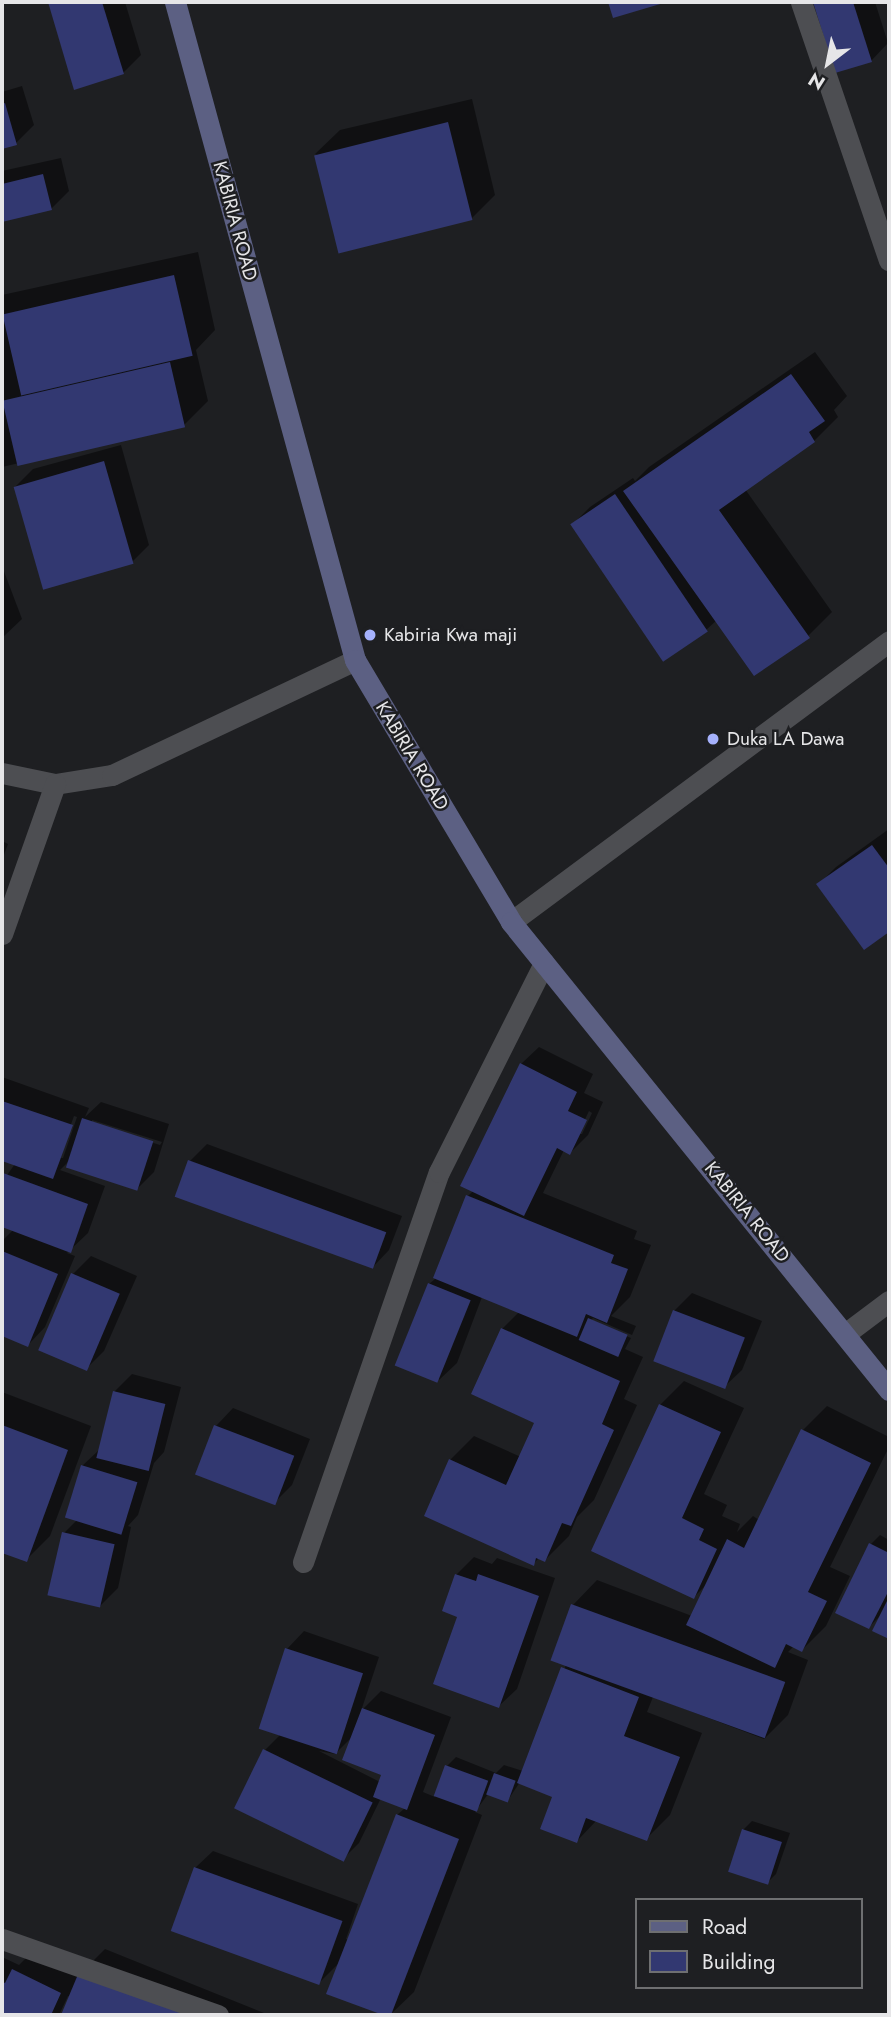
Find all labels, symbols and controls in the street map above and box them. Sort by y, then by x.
north arrow [793,28,863,98]
text: N [803,66,830,97]
street label: KABIRIA ROAD [208,159,262,283]
place label: Kabiria Kwa maji [384,624,517,646]
marker: Kabiria Kwa maji [362,627,378,643]
street label: KABIRIA ROAD [371,698,453,814]
place label: Duka LA Dawa [727,728,844,750]
marker: Duka LA Dawa [705,731,721,747]
street label: KABIRIA ROAD [700,1157,794,1267]
legend [636,1898,863,1989]
text: Road [702,1912,747,1942]
text: Building [702,1947,775,1977]

